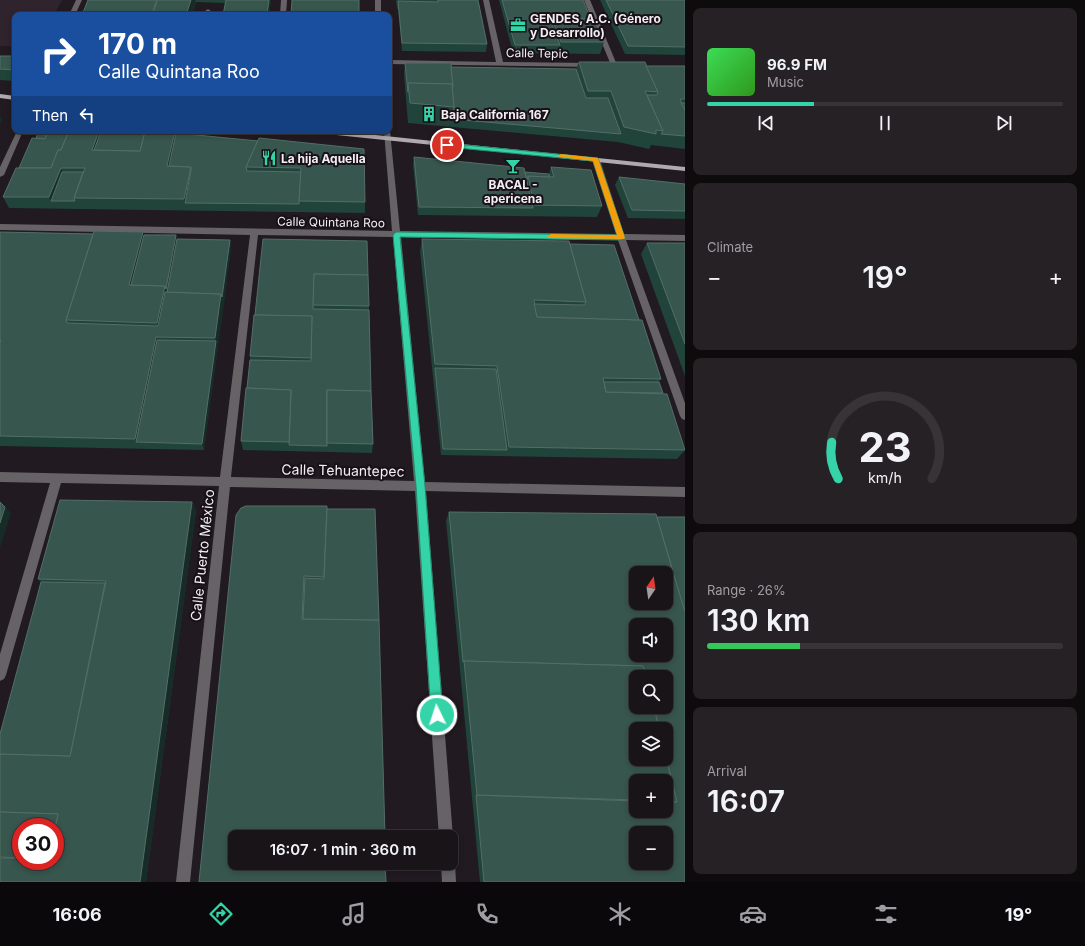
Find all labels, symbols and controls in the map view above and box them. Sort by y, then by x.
place label: GENDES, A.C. (Género y Desarrollo) [530,11,661,40]
office icon: GENDES, A.C. (Género y Desarrollo) [509,16,527,34]
text: 170 m [98,27,177,61]
icon: right [32,28,84,80]
street label: Calle Tepic [506,45,569,61]
text: 96.9 FM [767,55,827,74]
text: Calle Quintana Roo [98,61,260,82]
text: Music [767,74,804,90]
icon: left [76,104,98,126]
building icon: Baja California 167 [420,105,438,123]
text: Then [32,106,68,125]
place label: Baja California 167 [441,107,549,122]
icon: previous [755,112,777,134]
icon: pause [874,112,896,134]
icon: next [993,112,1015,134]
pin [430,128,464,162]
icon: arrive [436,134,458,156]
restaurant icon: La hija Aquella [260,149,278,167]
place label: La hija Aquella [281,151,366,166]
bar icon: BACAL - apericena [504,157,522,175]
place label: BACAL - apericena [484,177,542,206]
street label: Calle Quintana Roo [277,214,385,230]
text: Climate [707,239,753,255]
text: 19° [862,259,908,295]
text: − [707,264,722,290]
text: + [1048,264,1063,290]
text: 23 [858,422,912,472]
street label: Calle Tehuantepec [281,460,405,480]
text: km/h [868,469,902,486]
street label: Calle Puerto México [187,488,217,622]
north arrow [629,566,673,610]
map controls [629,566,673,870]
text: Range · 26% [707,582,786,598]
text: 130 km [707,602,810,638]
button: sound [629,618,673,662]
button: search [629,670,673,714]
position arrow [416,694,458,736]
button: layers [629,722,673,766]
text: Arrival [707,763,747,779]
button: + [629,774,673,818]
text: 16:07 [707,783,785,819]
speed limit sign: 30 [12,818,64,870]
button: − [629,826,673,870]
text: 16:07 · 1 min · 360 m [270,840,416,859]
icon: directions [207,900,235,928]
icon: music [340,900,368,928]
icon: phone [473,900,501,928]
icon: climate [606,900,634,928]
icon: car [739,900,767,928]
icon: filters [872,900,900,928]
text: 16:06 [52,904,102,925]
text: 19° [1005,904,1032,925]

